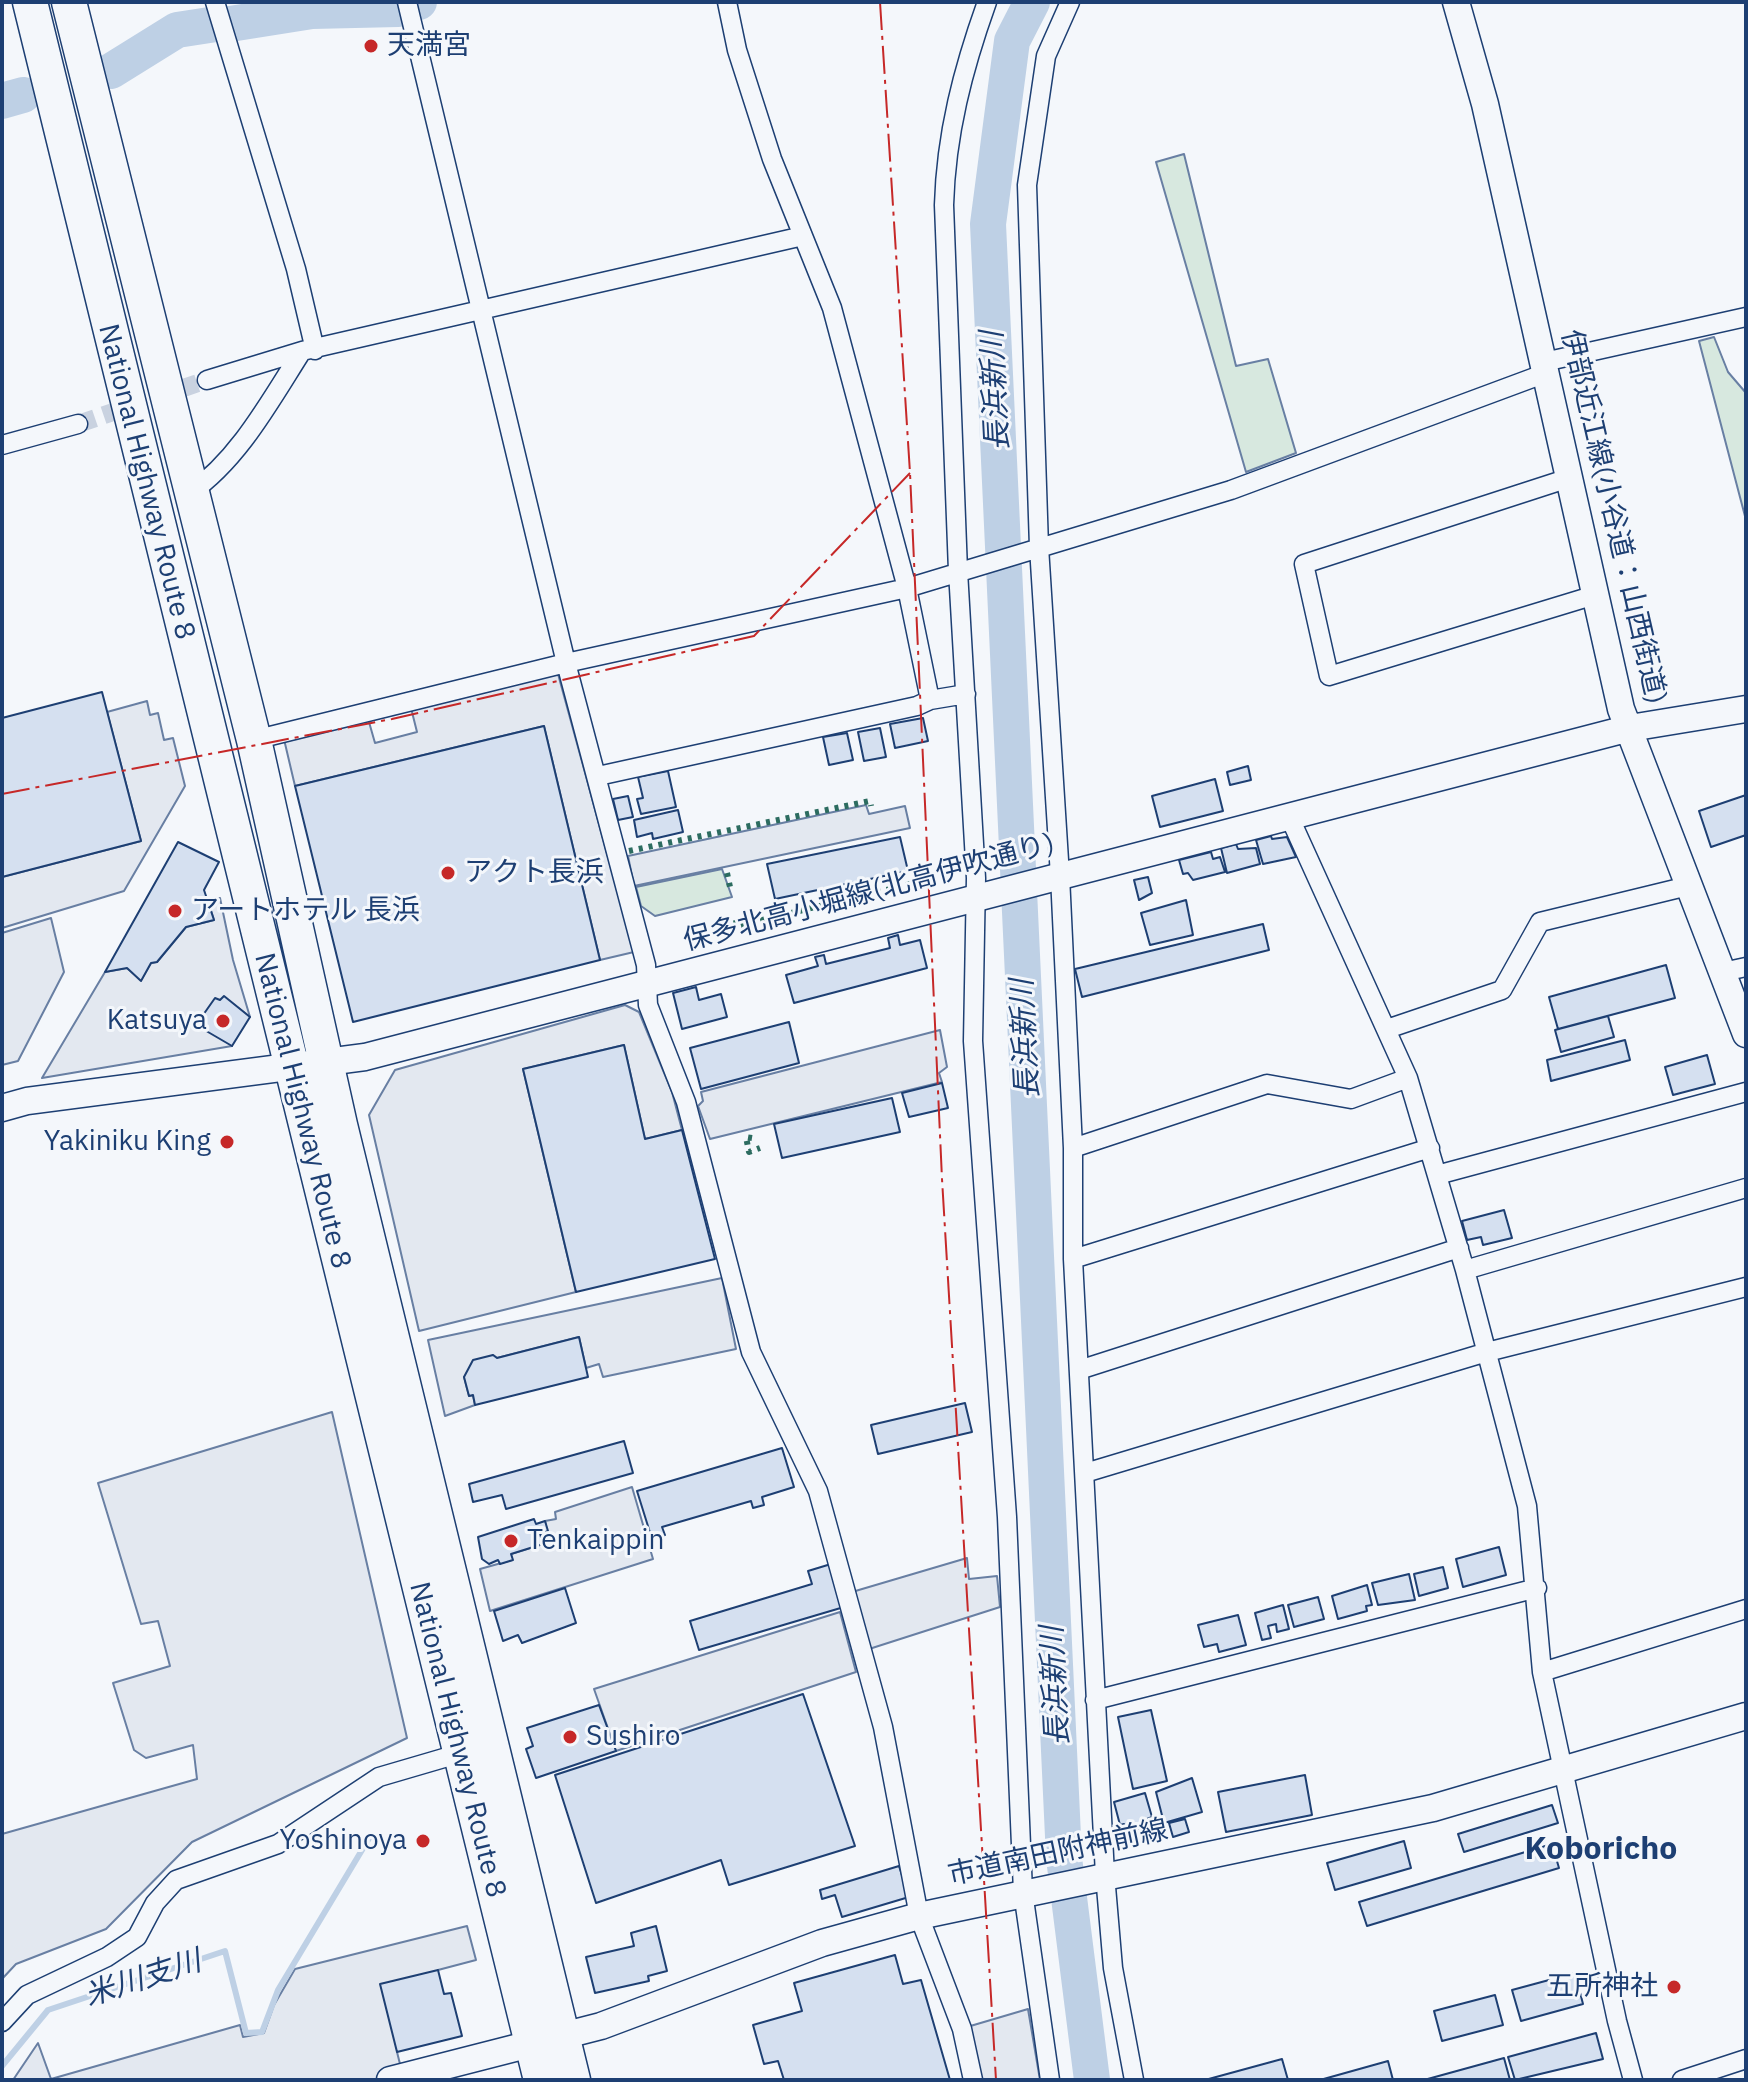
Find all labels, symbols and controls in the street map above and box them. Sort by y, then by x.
place label: 天満宮 [387,29,471,63]
marker: 天満宮 [362,37,380,55]
street label: National Highway Route 8 [91,321,201,643]
street label: 伊部近江線(小谷道：山西街道) [1554,327,1672,707]
water label: 長浜新川 [975,330,1017,452]
street label: 保多北高小堀線(北高伊吹通り) [680,827,1058,959]
place label: アクト長浜 [464,856,604,890]
marker: アクト長浜 [439,864,457,882]
place label: アートホテル 長浜 [191,894,420,928]
marker: アートホテル 長浜 [166,902,184,920]
street label: National Highway Route 8 [247,950,357,1272]
water label: 長浜新川 [1005,978,1047,1100]
place label: Katsuya [107,1004,207,1038]
marker: Katsuya [214,1012,232,1030]
place label: Yakiniku King [44,1125,211,1159]
marker: Yakiniku King [218,1133,236,1151]
place label: Tenkaippin [527,1524,664,1558]
marker: Tenkaippin [502,1532,520,1550]
street label: National Highway Route 8 [402,1579,512,1901]
water label: 長浜新川 [1035,1625,1077,1747]
place label: Sushiro [586,1720,681,1754]
marker: Sushiro [561,1728,579,1746]
street label: 市道南田附神前線 [945,1813,1171,1893]
place label: Yoshinoya [280,1824,407,1858]
district label: Koboricho [1525,1831,1677,1869]
marker: Yoshinoya [414,1832,432,1850]
water label: 米川支川 [80,1943,206,2015]
place label: 五所神社 [1546,1970,1658,2004]
marker: 五所神社 [1665,1978,1683,1996]

